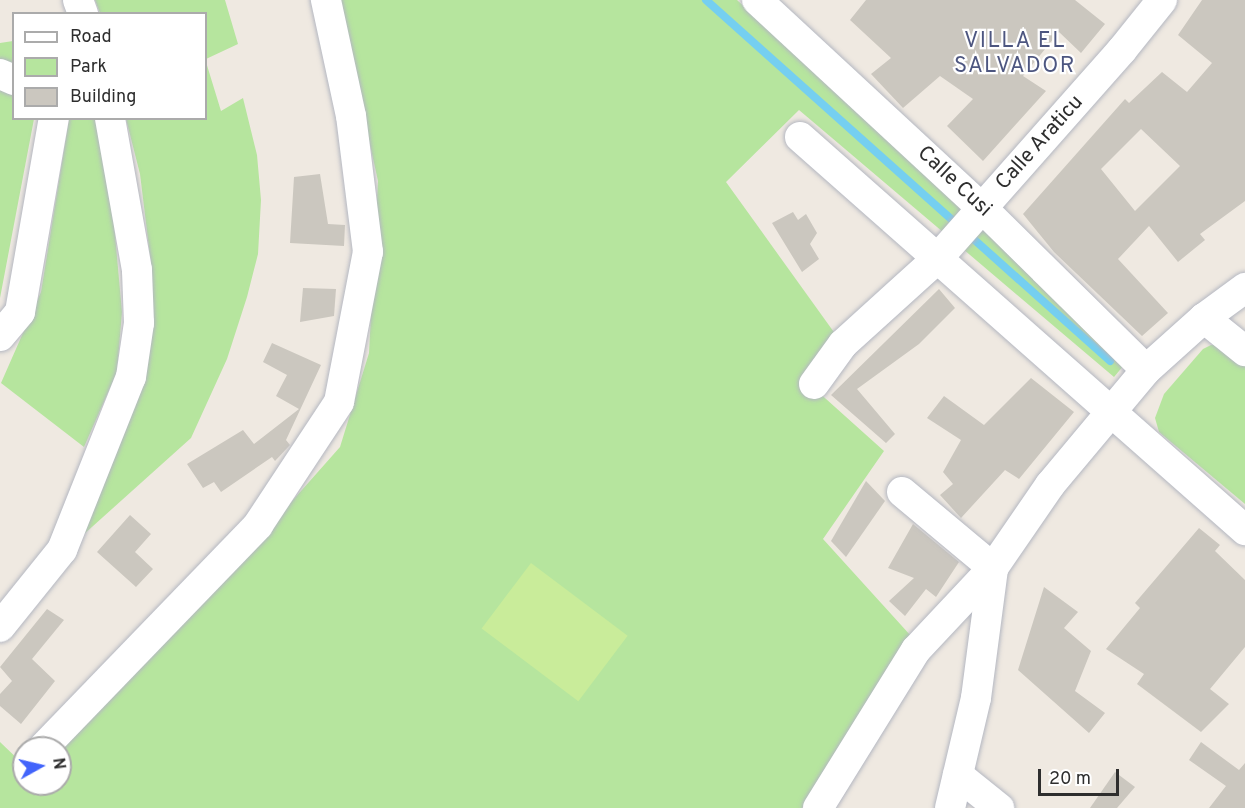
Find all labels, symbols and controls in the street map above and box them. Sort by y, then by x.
legend [12,12,207,120]
text: Road [70,26,112,49]
district label: VILLA EL SALVADOR [954,28,1076,80]
text: Park [70,56,107,79]
text: Building [70,86,136,109]
street label: Calle Araticu [991,90,1089,196]
street label: Calle Cusi [912,141,996,223]
north arrow [12,736,72,796]
text: N [47,757,69,771]
scale bar [1041,757,1122,795]
text: 20 m [1049,768,1091,791]

